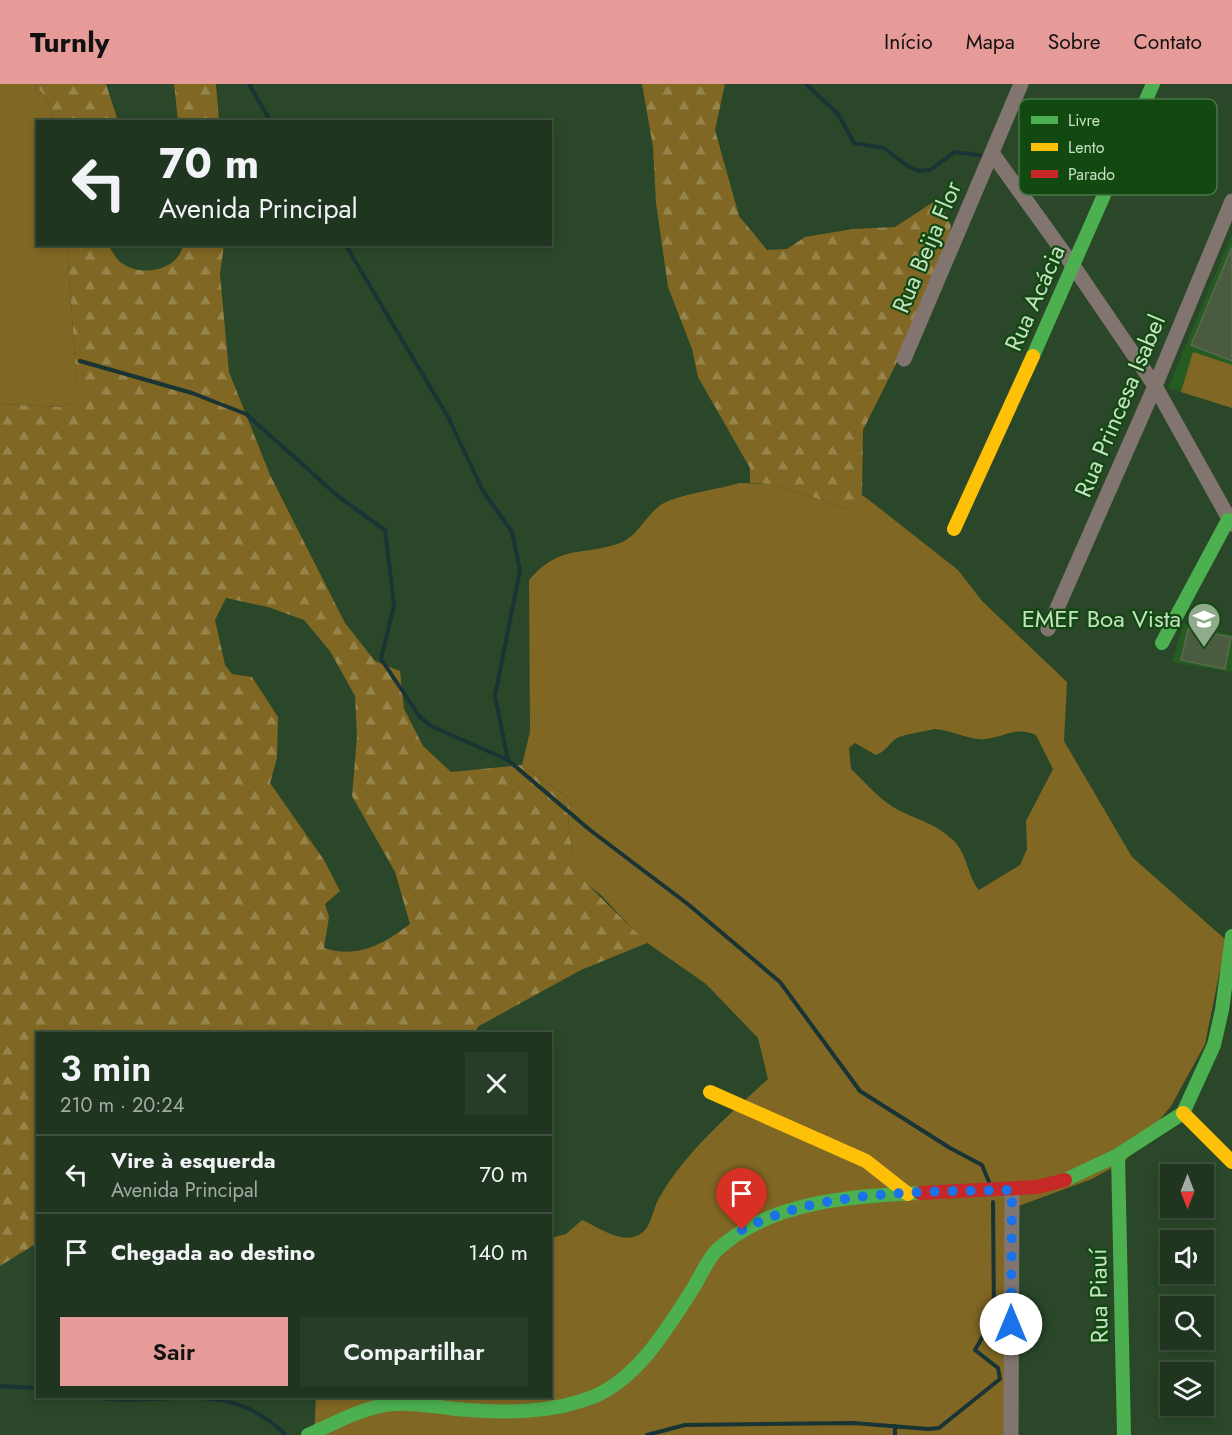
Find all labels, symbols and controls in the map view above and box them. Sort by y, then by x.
text: Turnly [30,22,109,63]
text: Início [884,27,933,57]
text: Mapa [966,27,1015,57]
text: Sobre [1048,27,1100,57]
text: Contato [1133,27,1202,57]
legend [1019,99,1217,195]
text: Livre [1068,109,1100,132]
text: 70 m [159,133,259,194]
text: Lento [1068,136,1105,159]
icon: left [60,144,138,222]
text: Parado [1068,163,1115,186]
street label: Rua Beija Flor [883,175,970,318]
text: Avenida Principal [159,189,358,228]
street label: Rua Acácia [996,239,1074,357]
street label: Rua Princesa Isabel [1065,309,1174,503]
place label: EMEF Boa Vista [1022,601,1181,636]
school or university icon: EMEF Boa Vista [1186,601,1222,648]
text: 3 min [60,1042,151,1094]
button: close [465,1052,528,1115]
text: 210 m · 20:24 [60,1091,184,1120]
text: Vire à esquerda [111,1144,276,1176]
icon: left [60,1158,93,1191]
text: 70 m [479,1158,528,1190]
north arrow [1160,1164,1214,1218]
map controls [1160,1164,1214,1416]
pin [716,1168,767,1230]
text: Avenida Principal [111,1176,258,1205]
icon: arrive [725,1177,758,1210]
button: sound [1160,1230,1214,1284]
icon: arrive [60,1236,93,1269]
text: Chegada ao destino [111,1236,315,1268]
text: 140 m [468,1236,528,1268]
street label: Rua Piauí [1080,1248,1117,1344]
position arrow [979,1292,1043,1356]
button: search [1160,1296,1214,1350]
button: Sair [60,1317,288,1386]
button: Compartilhar [300,1317,528,1386]
button: layers [1160,1362,1214,1416]

